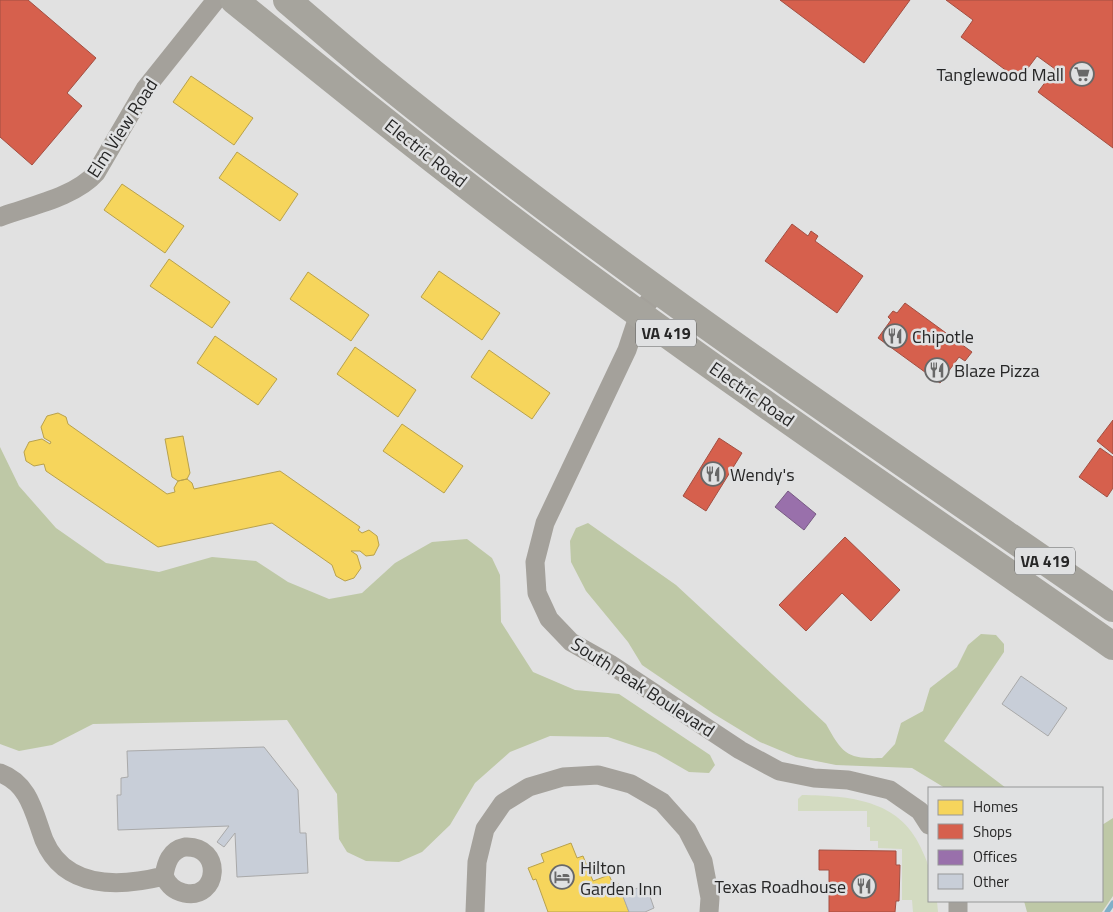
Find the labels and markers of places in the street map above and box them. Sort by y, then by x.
place label: Tanglewood Mall [936,61,1064,88]
supermarket icon: Tanglewood Mall [1069,61,1095,87]
restaurant icon: Chipotle [882,323,908,349]
place label: Chipotle [912,323,974,350]
restaurant icon: Blaze Pizza [924,357,950,383]
place label: Blaze Pizza [954,357,1039,384]
restaurant icon: Wendy's [700,461,726,487]
place label: Wendy's [730,461,795,488]
place label: Hilton Garden Inn [580,854,662,902]
hotel icon: Hilton Garden Inn [549,864,575,890]
place label: Texas Roadhouse [715,873,846,900]
restaurant icon: Texas Roadhouse [851,873,877,899]

